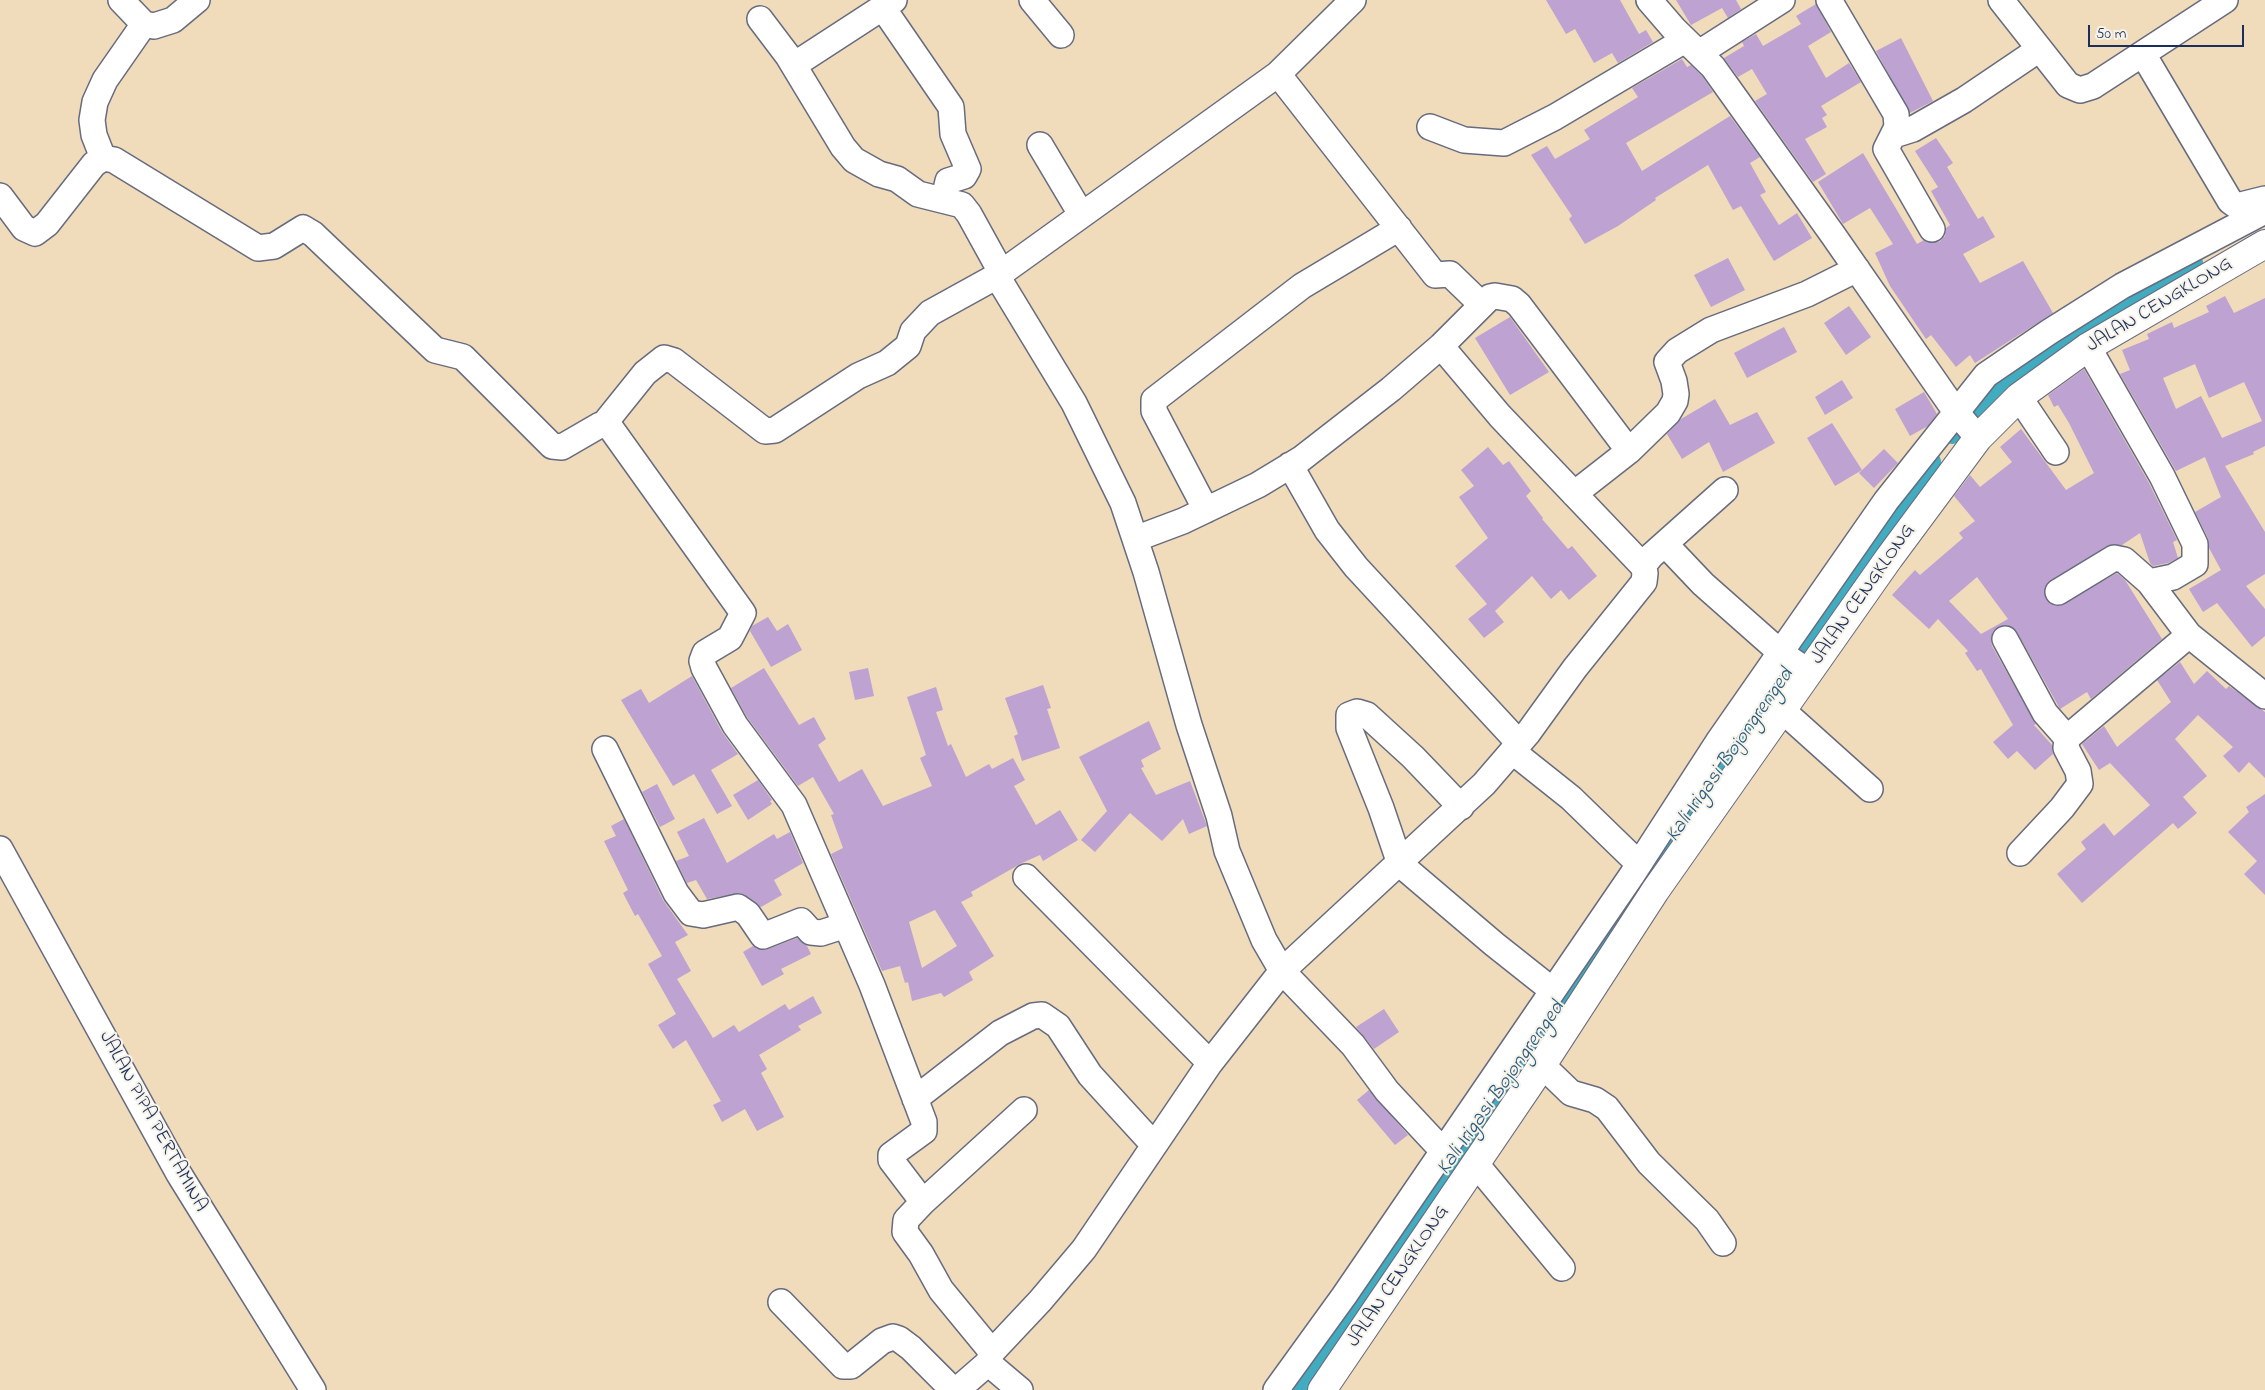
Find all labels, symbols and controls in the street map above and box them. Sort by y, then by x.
scale bar [2090,15,2246,47]
text: 50 m [2096,23,2126,45]
street label: JALAN CENGKLONG [2083,253,2237,359]
street label: JALAN CENGKLONG [1807,520,1921,670]
water label: Kali Irigasi Bojongrenged [1662,664,1800,848]
water label: Kali Irigasi Bojongrenged [1433,997,1571,1181]
street label: JALAN PIPA PERTAMINA [92,1027,212,1217]
street label: JALAN CENGKLONG [1343,1202,1455,1352]

